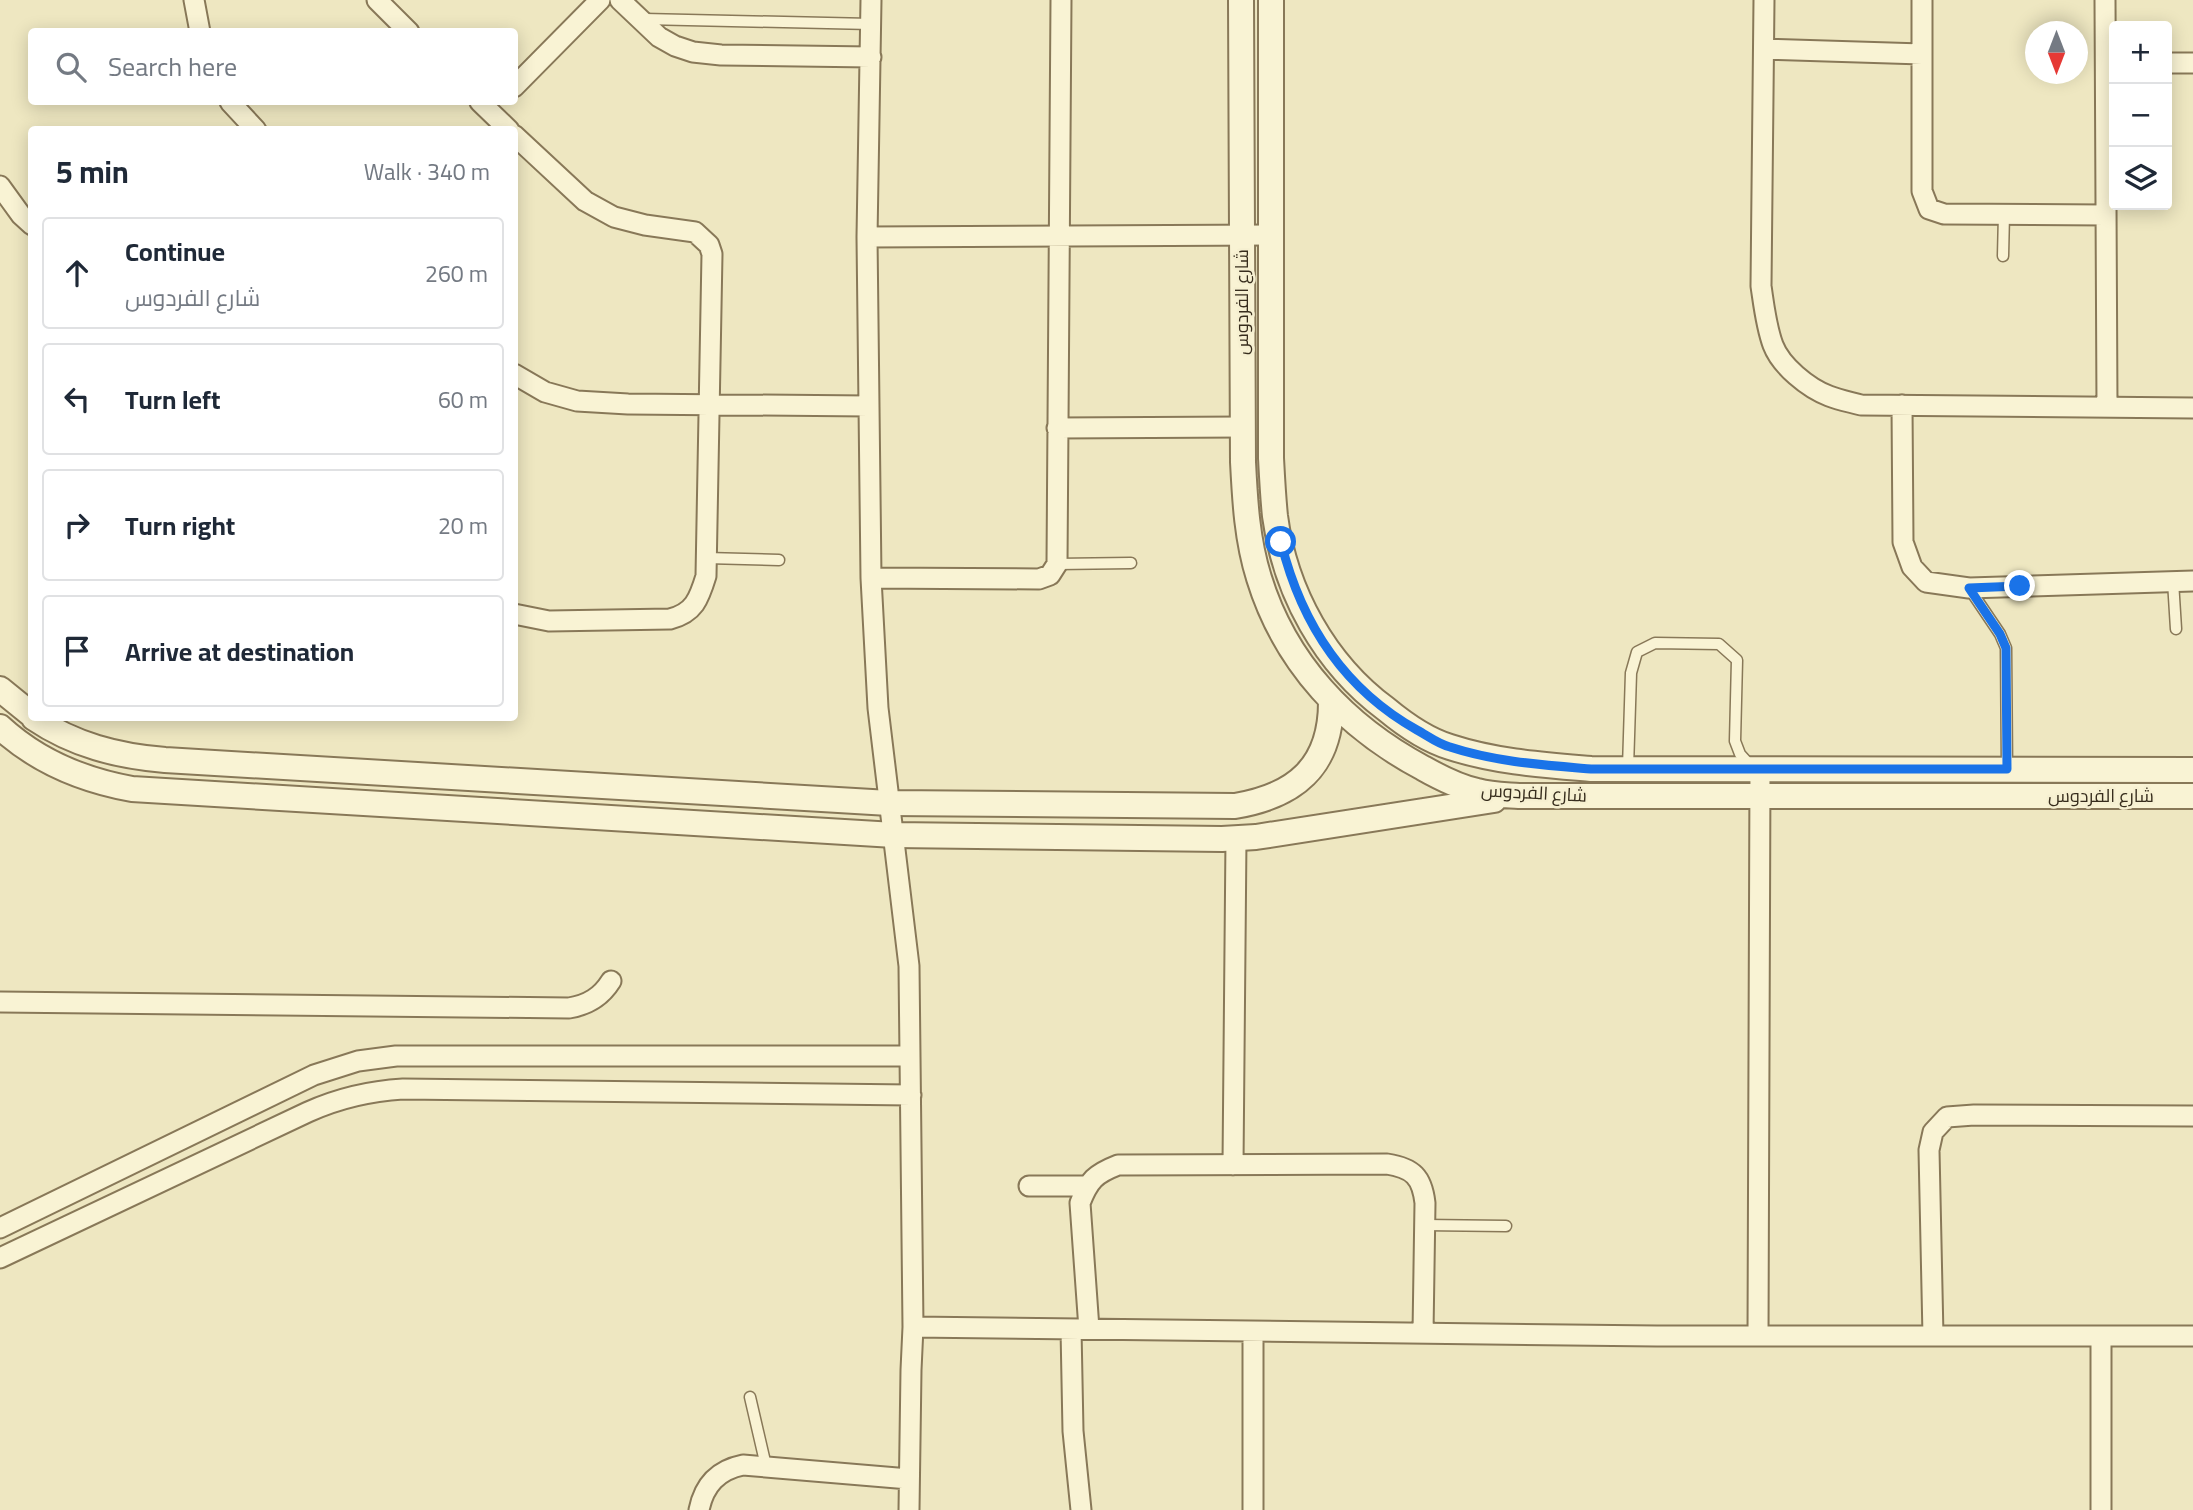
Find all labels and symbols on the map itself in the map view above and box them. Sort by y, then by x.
north arrow [2025,21,2088,84]
street label: شارع الفردوس [1225,249,1258,355]
route start [1265,526,1296,557]
route end [2004,570,2035,601]
street label: شارع الفردوس [1480,773,1588,812]
street label: شارع الفردوس [2048,779,2154,812]

